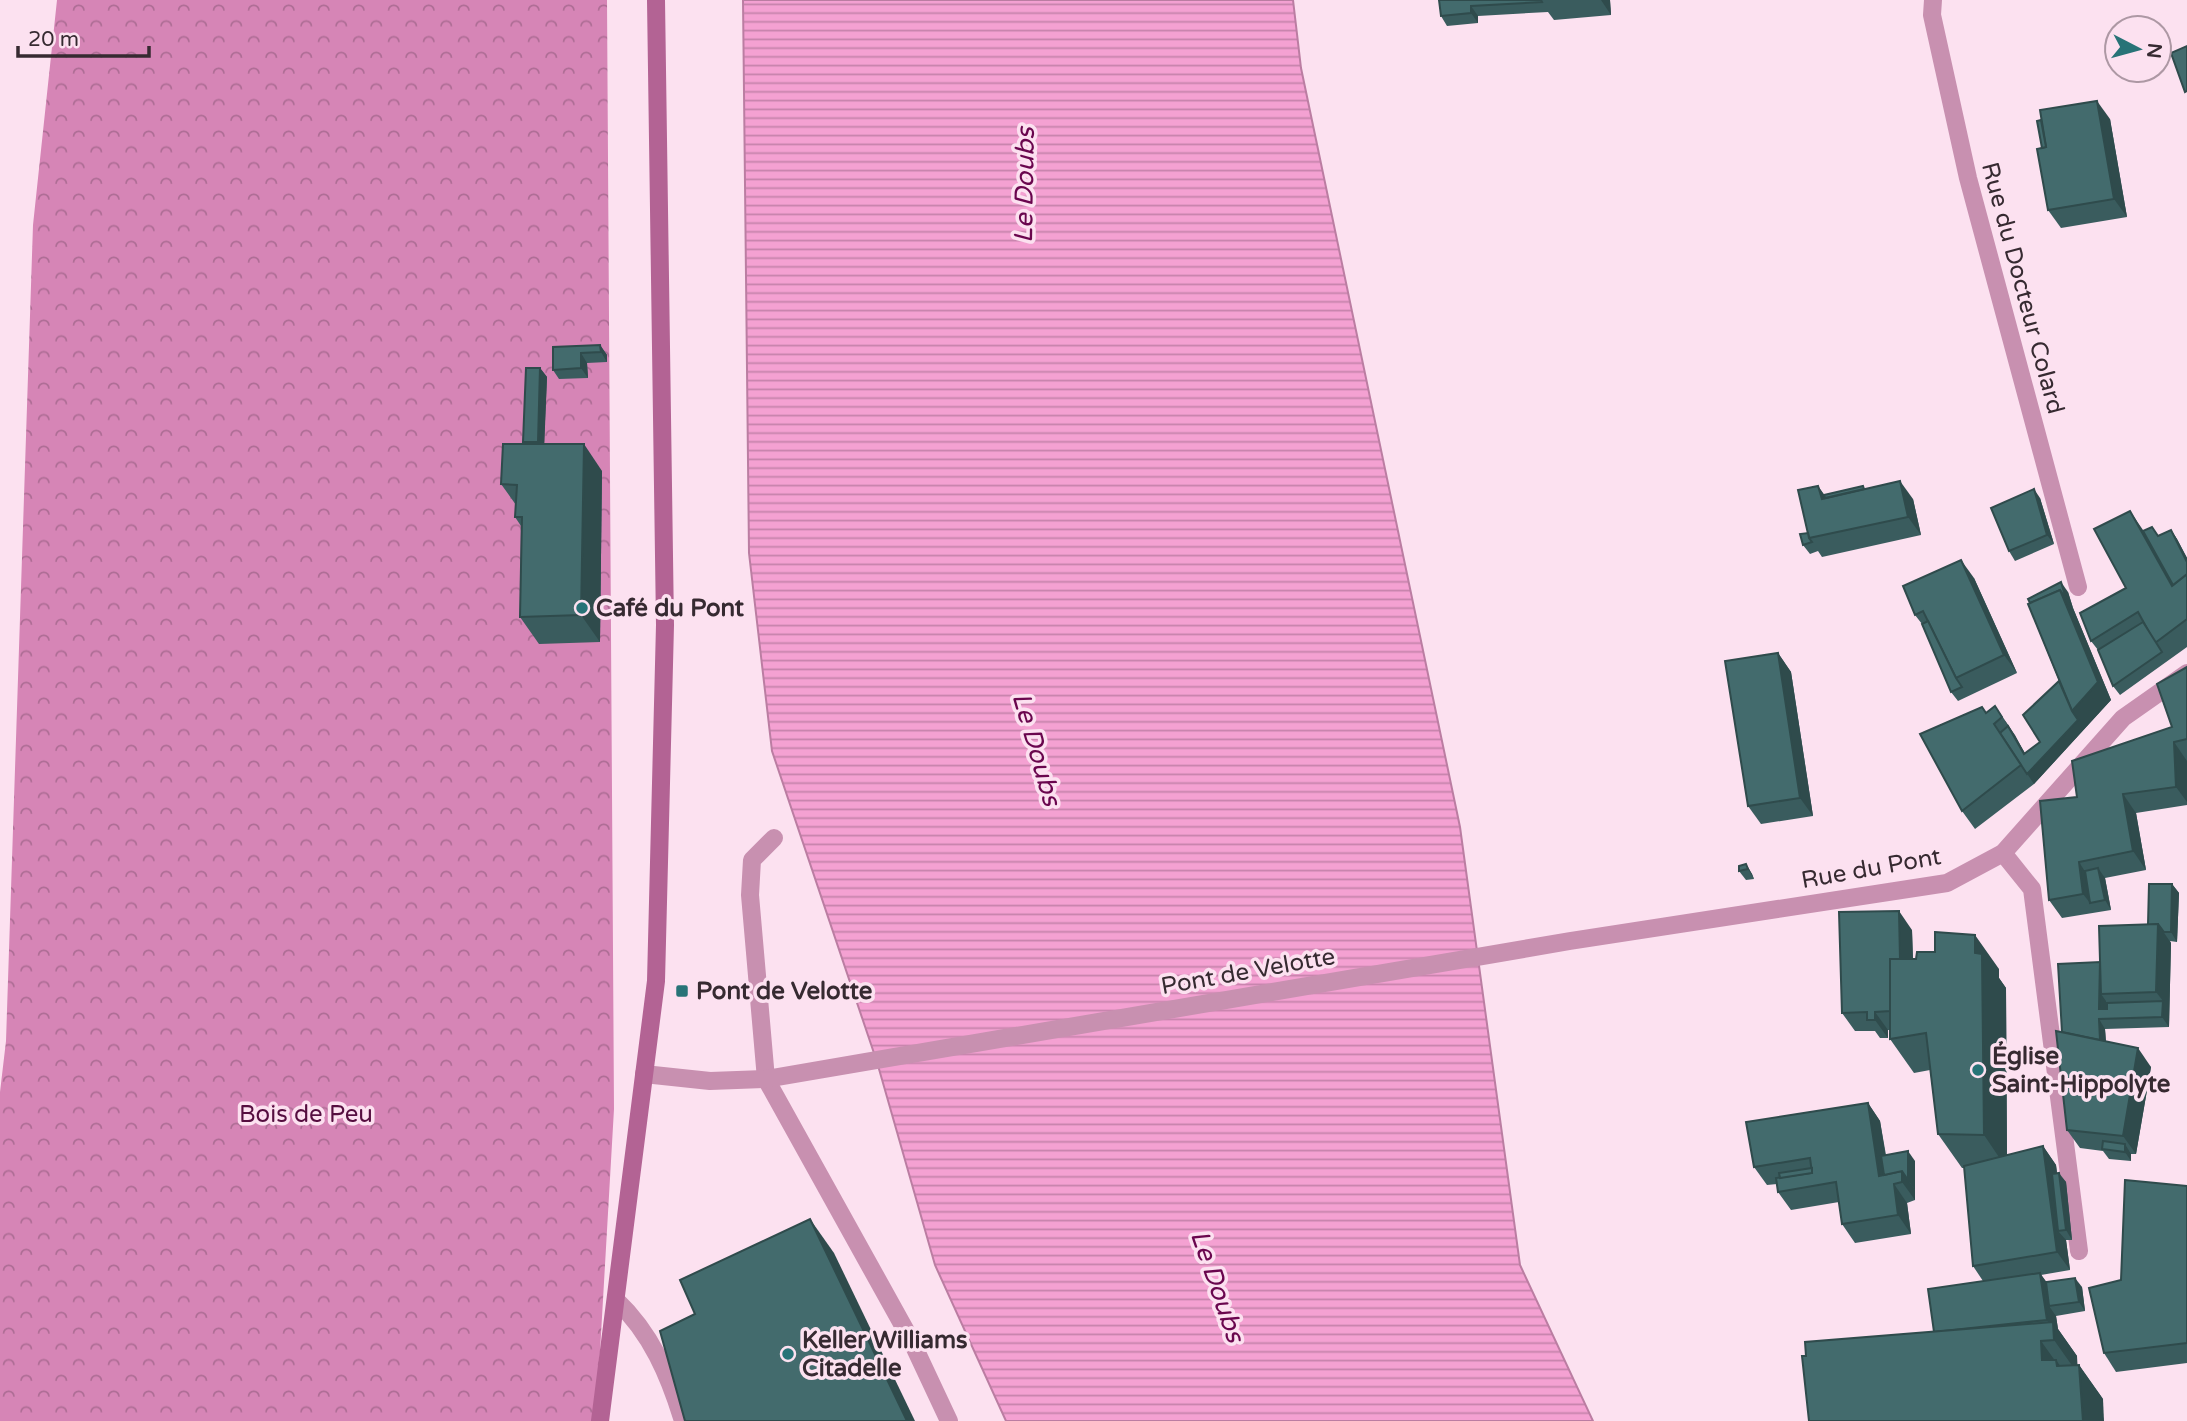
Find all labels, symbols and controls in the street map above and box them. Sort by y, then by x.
scale bar [18,14,149,58]
north arrow [2103,14,2173,84]
text: 20 m [28,27,79,52]
text: N [2142,42,2166,59]
water label: Le Doubs [1008,125,1041,243]
street label: Rue du Docteur Colard [1975,159,2070,417]
place label: Café du Pont [596,594,745,623]
marker: Café du Pont [574,600,590,616]
water label: Le Doubs [1006,689,1068,811]
street label: Rue du Pont [1799,842,1943,895]
street label: Pont de Velotte [1159,942,1337,1001]
place label: Pont de Velotte [696,977,873,1006]
marker: Pont de Velotte [674,983,690,999]
place label: Église Saint-Hippolyte [1992,1041,2171,1099]
marker: Église Saint-Hippolyte [1970,1062,1986,1078]
park label: Bois de Peu [239,1100,373,1129]
water label: Le Doubs [1184,1226,1252,1347]
place label: Keller Williams Citadelle [802,1326,968,1383]
marker: Keller Williams Citadelle [780,1346,796,1362]

